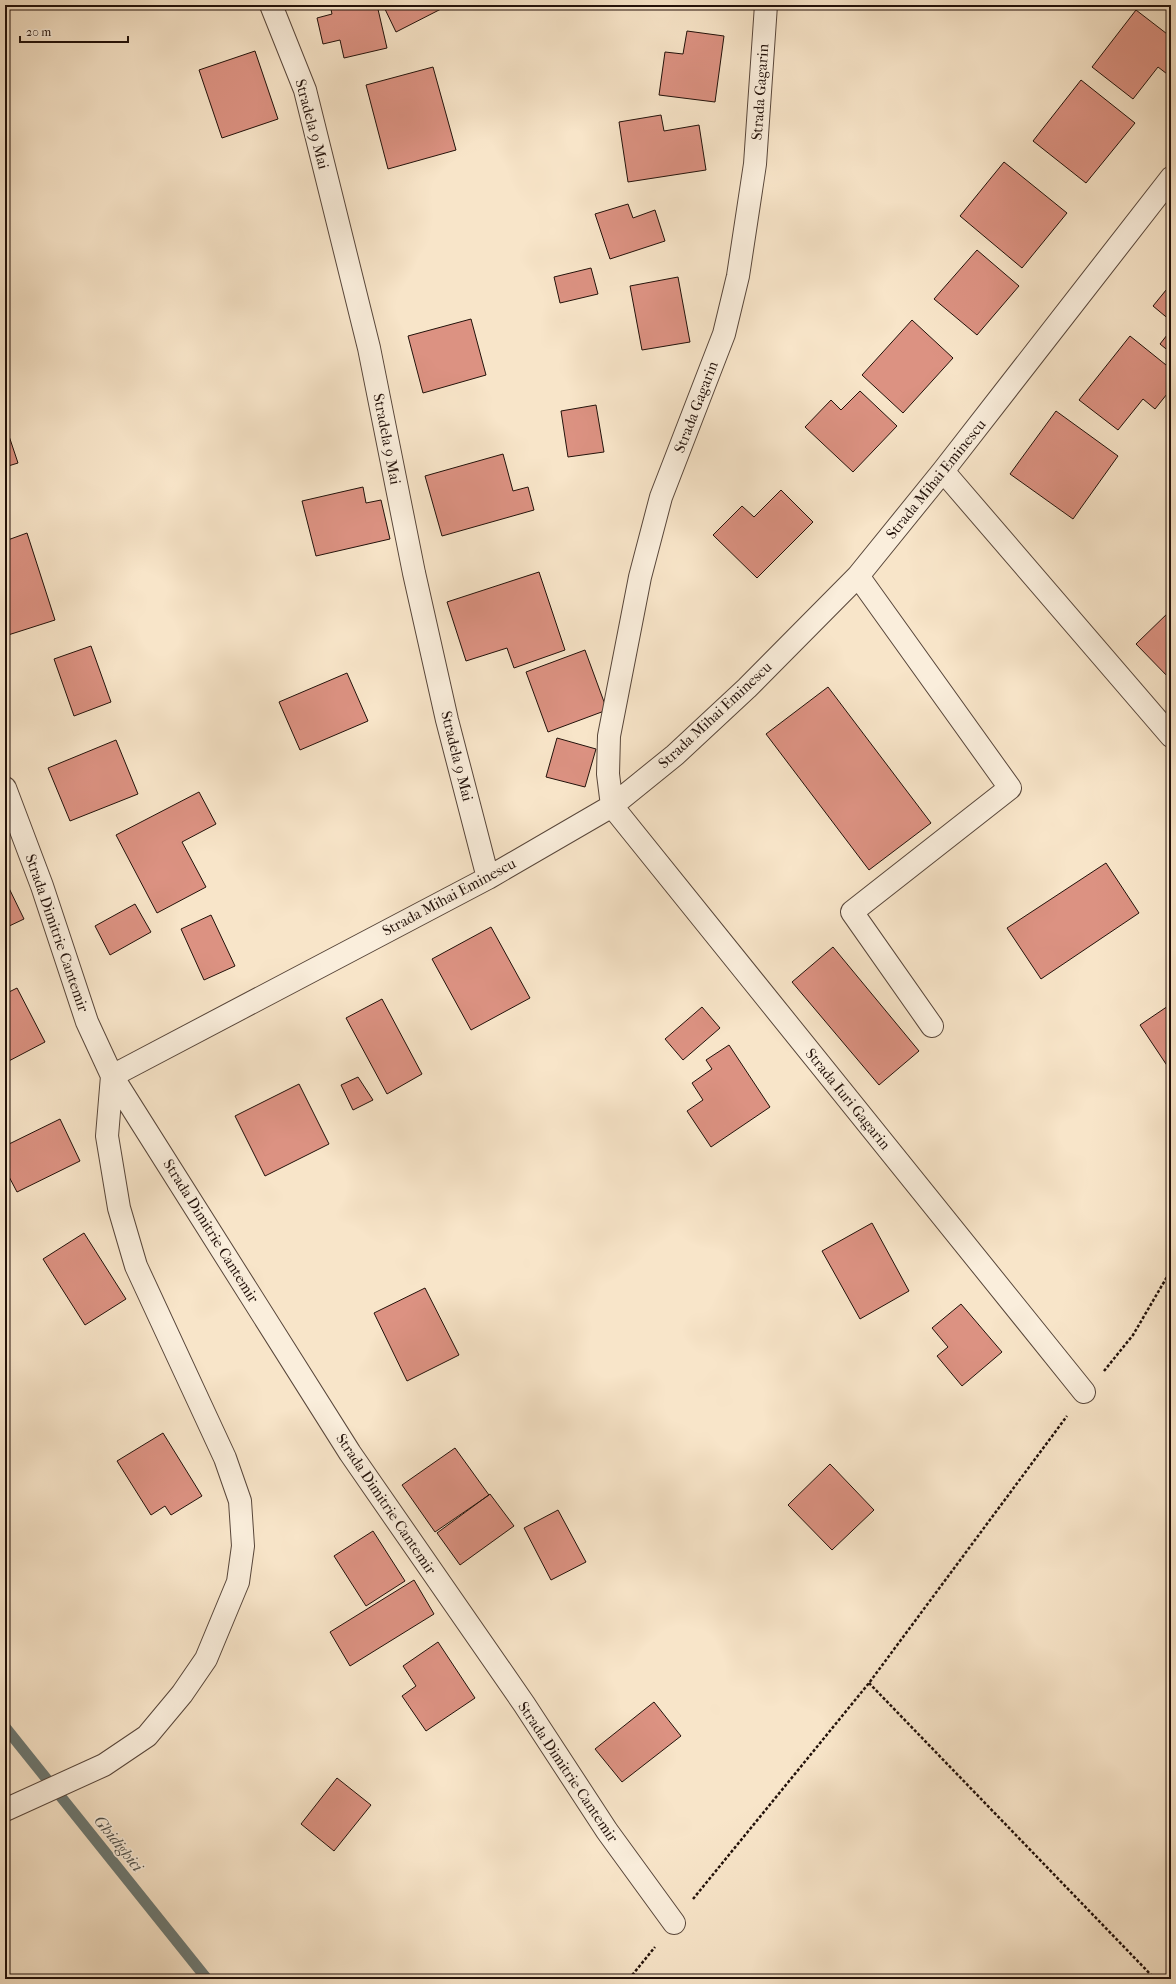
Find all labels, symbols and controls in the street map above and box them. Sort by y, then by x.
scale bar [20,18,128,44]
text: 20 m [26,25,51,39]
street label: Strada Gagarin [748,43,772,141]
street label: Stradela 9 Mai [291,77,333,172]
street label: Strada Gagarin [670,358,722,455]
street label: Stradela 9 Mai [369,392,405,487]
street label: Strada Mihai Eminescu [882,415,990,542]
street label: Strada Mihai Eminescu [655,657,776,772]
street label: Stradela 9 Mai [437,709,477,804]
street label: Strada Dimitrie Cantemir [21,852,93,1015]
street label: Strada Mihai Eminescu [379,854,519,940]
street label: Strada Iuri Gagarin [802,1045,894,1153]
street label: Strada Dimitrie Cantemir [159,1156,263,1307]
street label: Strada Dimitrie Cantemir [332,1430,440,1578]
street label: Strada Dimitrie Cantemir [514,1698,622,1846]
water label: Ghidighici [90,1811,148,1876]

